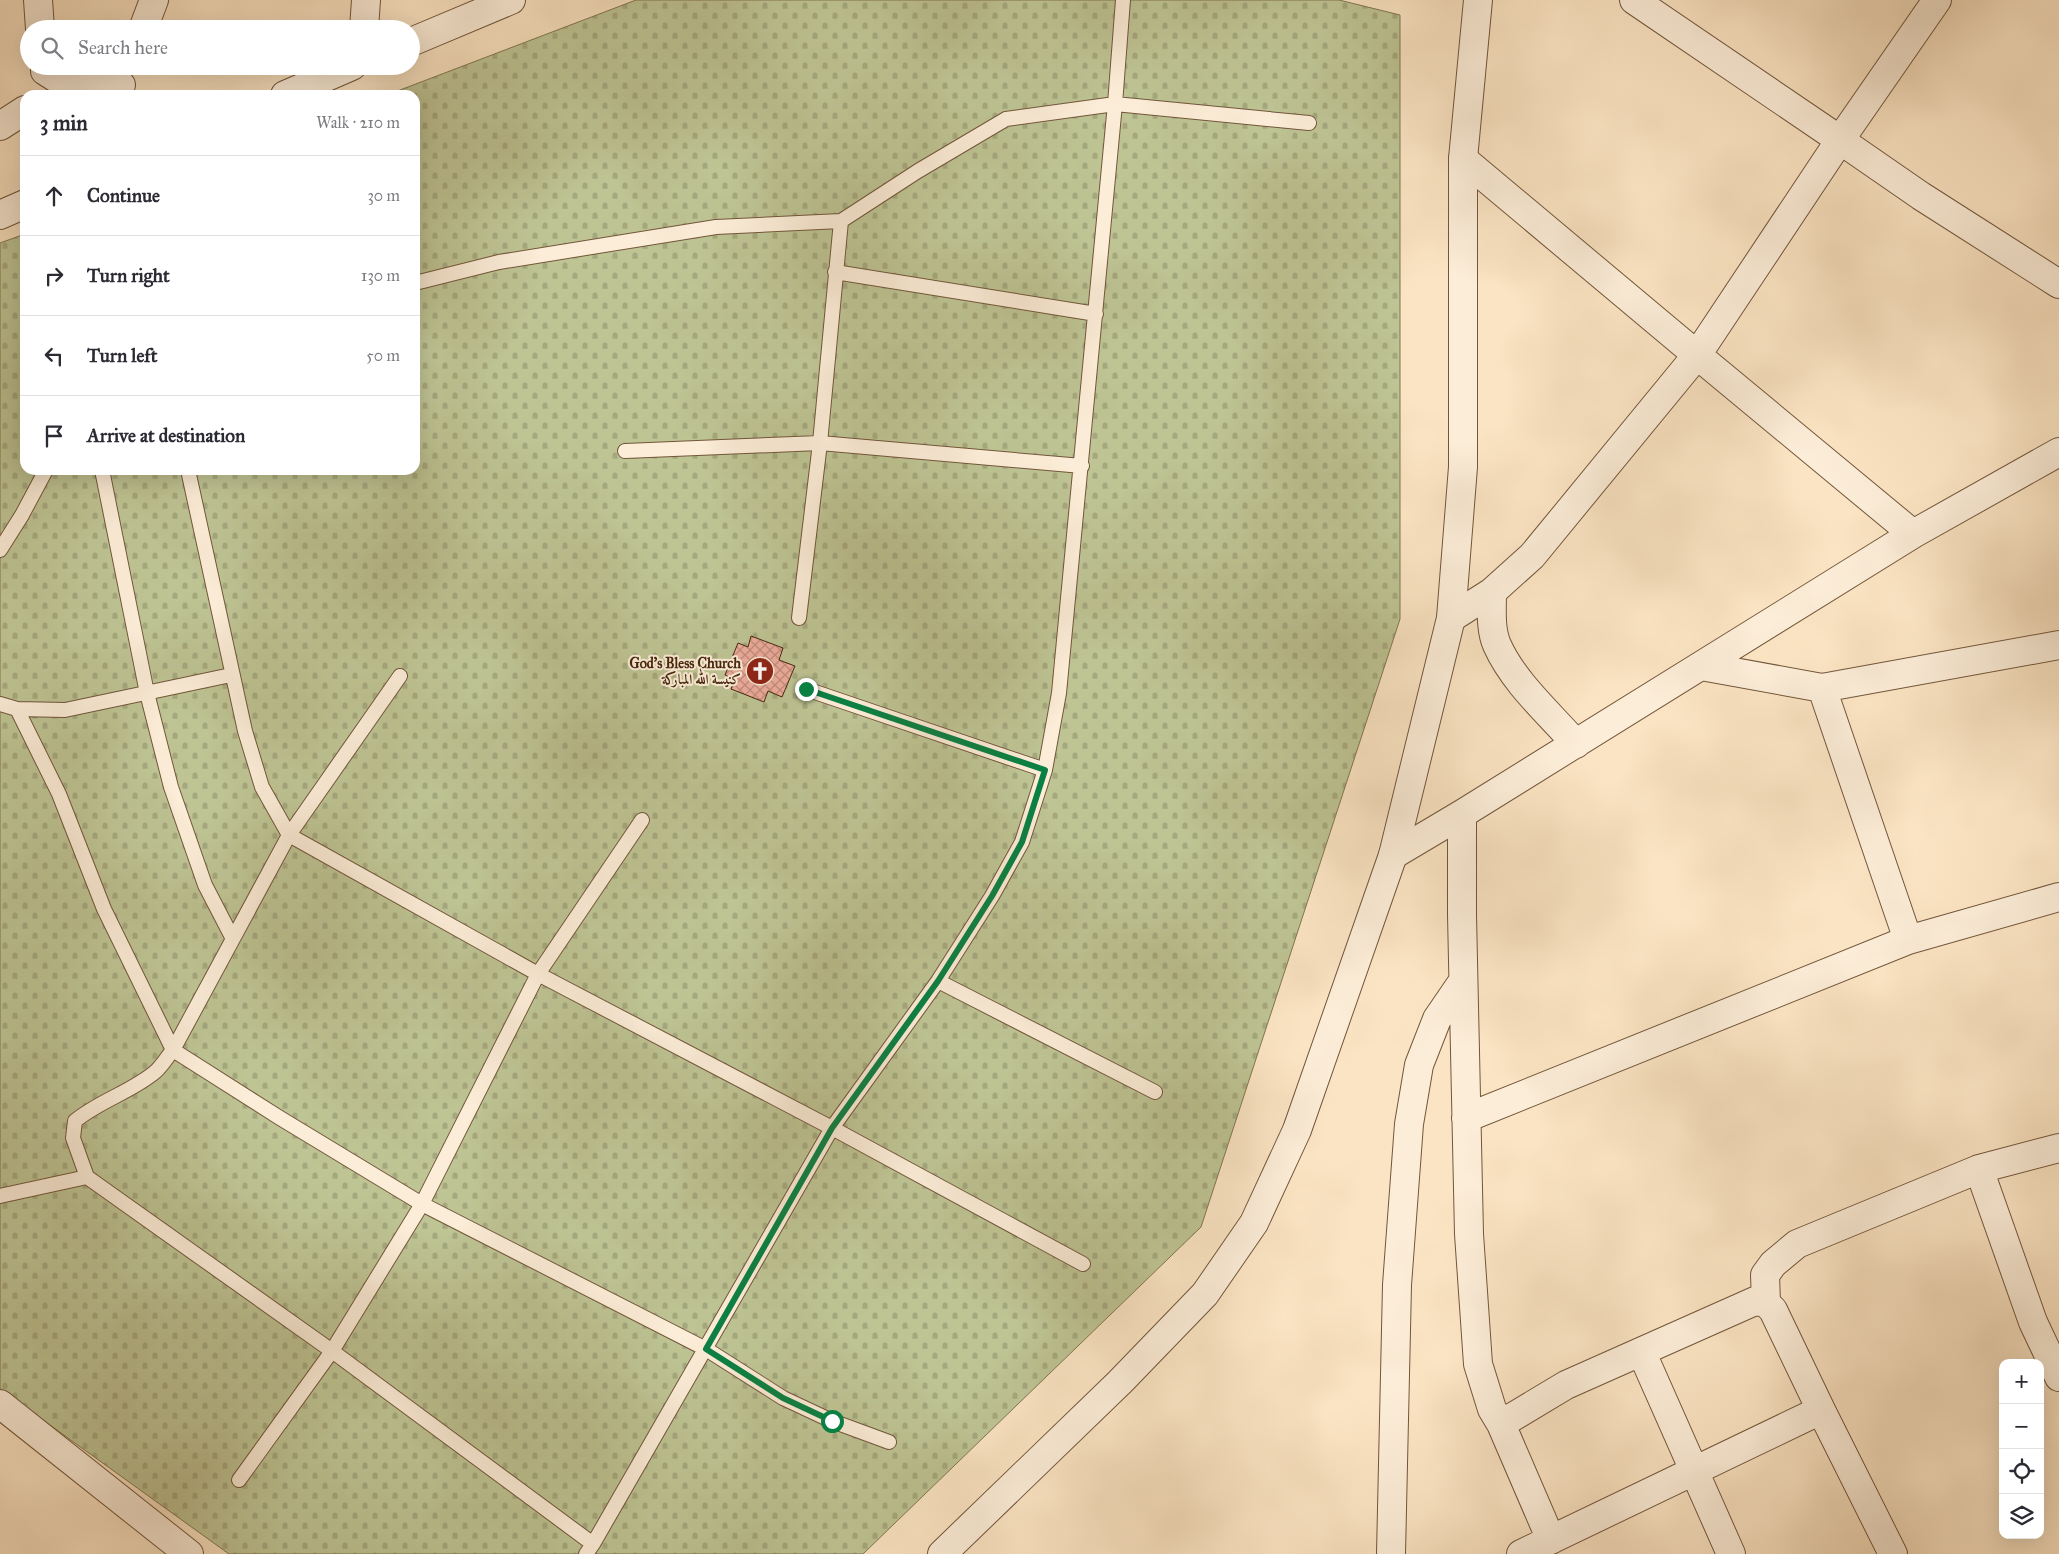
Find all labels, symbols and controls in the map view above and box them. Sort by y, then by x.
search box [20,20,420,75]
icon: search [38,34,66,62]
text: Search here [78,36,168,59]
text: 3 min [40,110,88,136]
text: Walk · 210 m [316,113,400,132]
icon: ahead [40,182,68,210]
text: Continue [87,184,160,207]
text: 30 m [367,186,400,205]
icon: right [40,262,68,290]
text: Turn right [87,264,170,287]
text: 130 m [361,266,400,285]
icon: left [40,342,68,370]
text: Turn left [87,344,157,367]
text: 50 m [366,346,400,365]
icon: arrive [40,422,68,450]
text: Arrive at destination [87,424,245,447]
place label: God's Bless Church كنيسة الله المباركة [629,655,741,688]
church icon: God's Bless Church كنيسة الله المباركة [745,656,775,686]
route end [795,678,818,701]
map controls [1999,1359,2044,1539]
button: + [1999,1359,2044,1404]
button: − [1999,1404,2044,1449]
route start [821,1410,844,1433]
button: locate [1999,1449,2044,1494]
button: layers [1999,1494,2044,1539]

